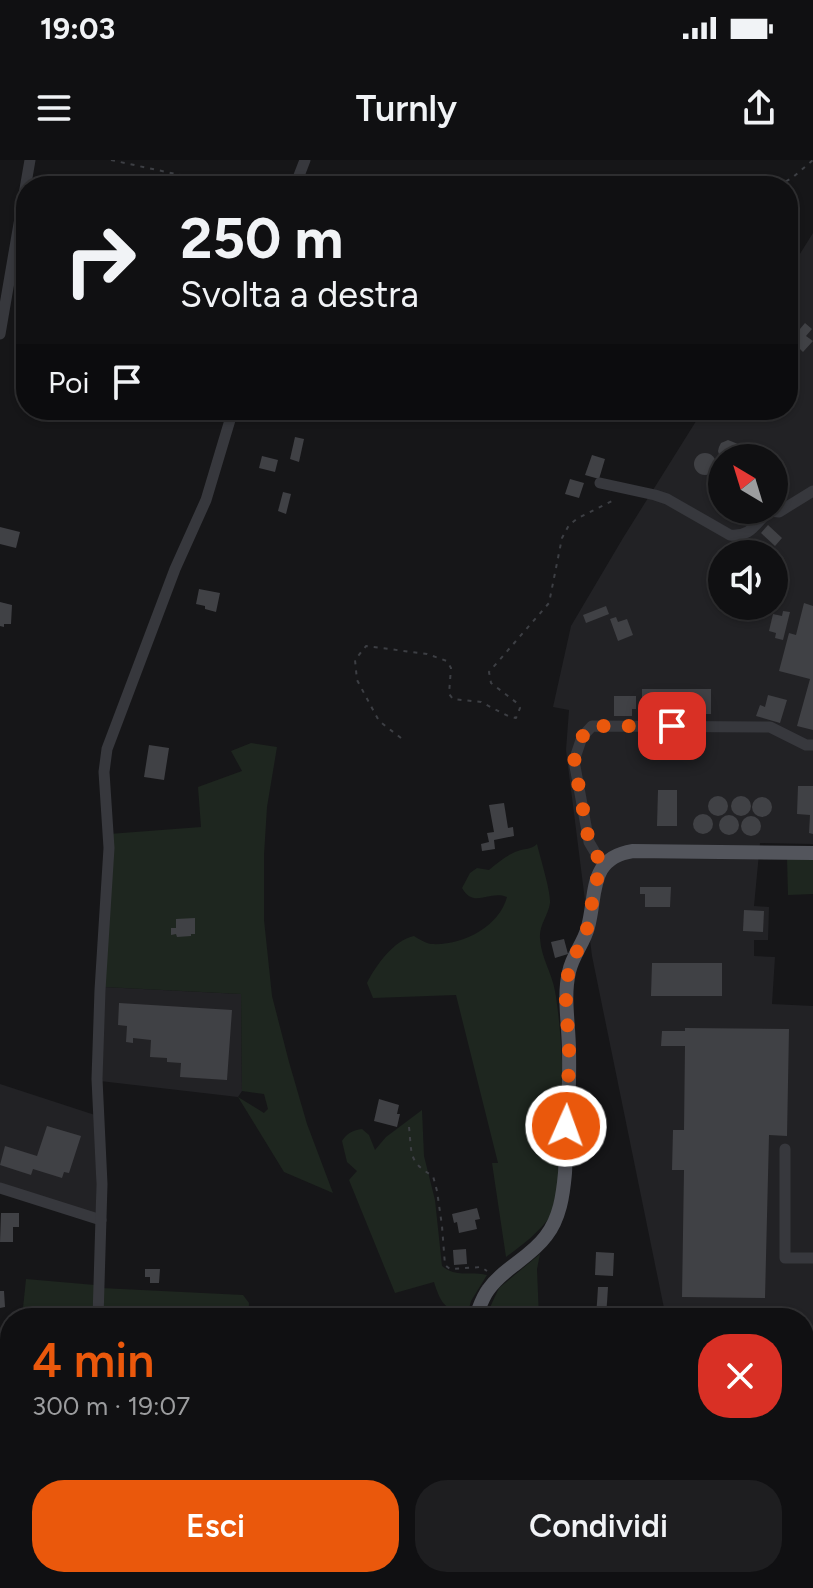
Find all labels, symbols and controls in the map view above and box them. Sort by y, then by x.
text: 19:03 [40,10,115,47]
icon: menu [32,86,76,130]
icon: share [737,86,781,130]
text: Turnly [356,87,457,130]
text: 250 m [180,205,343,272]
icon: right [48,208,152,312]
text: Svolta a destra [180,273,419,316]
icon: arrive [105,360,149,404]
text: Poi [48,364,89,401]
north arrow [708,444,788,524]
map controls [708,444,788,620]
button: sound [708,540,788,620]
pin [638,692,706,760]
icon: arrive [650,704,694,748]
position arrow [524,1084,608,1168]
text: 4 min [32,1331,154,1389]
button: close [698,1334,782,1418]
text: 300 m · 19:07 [32,1390,190,1422]
button: Esci [32,1480,399,1572]
button: Condividi [415,1480,782,1572]

